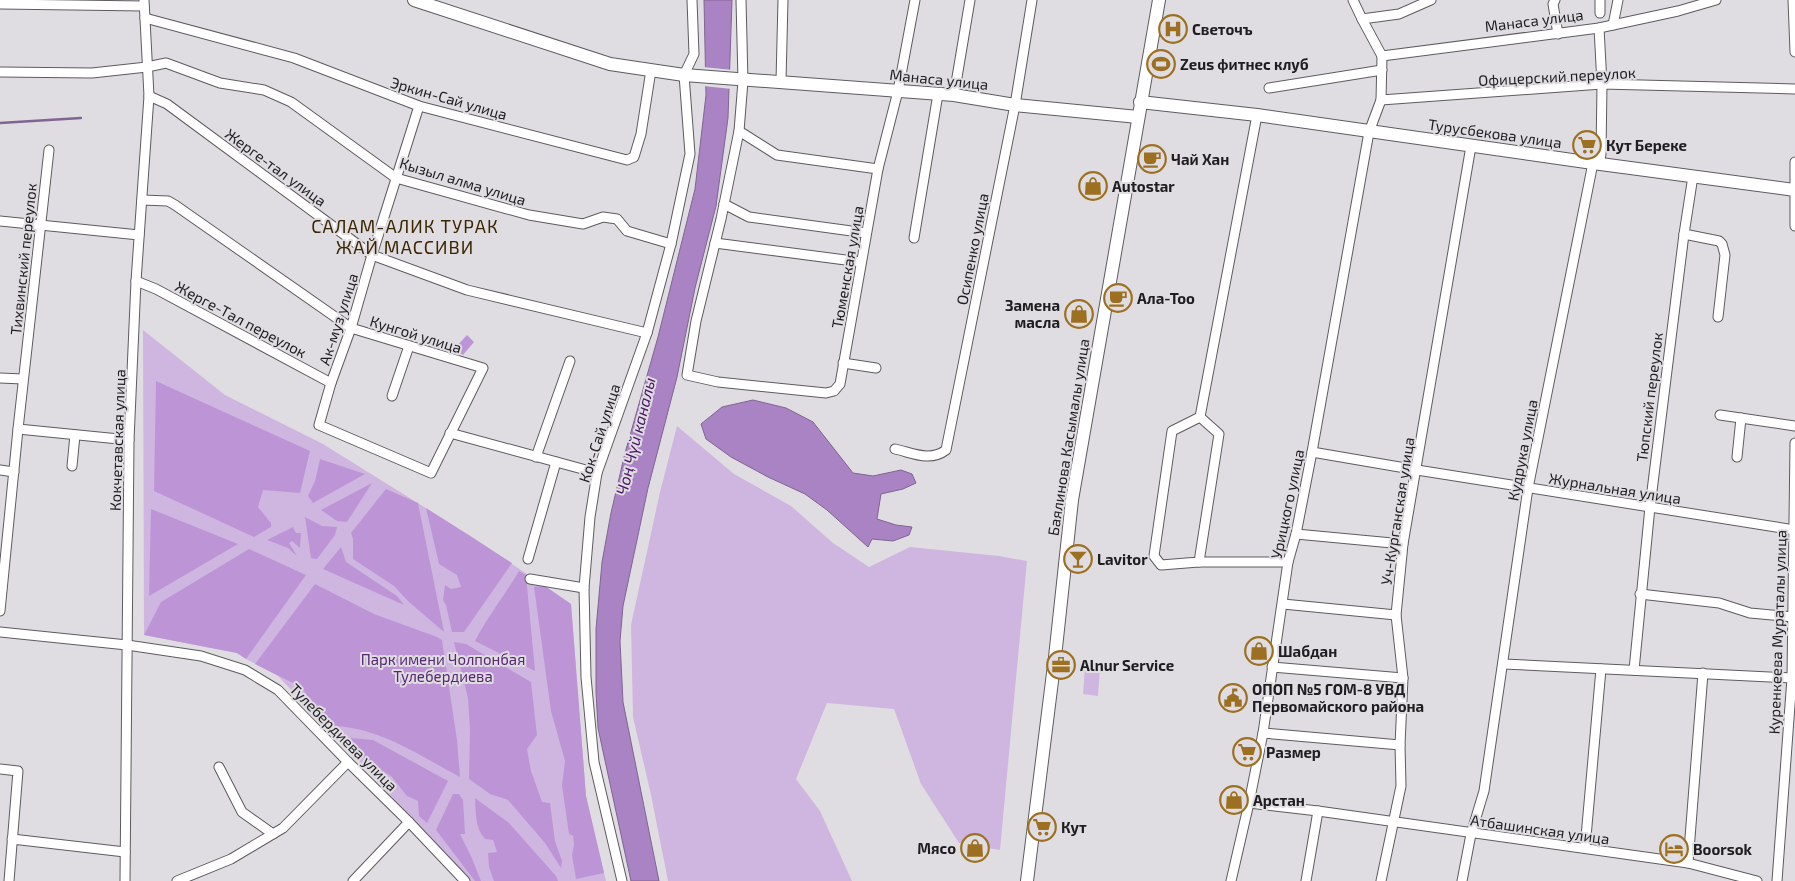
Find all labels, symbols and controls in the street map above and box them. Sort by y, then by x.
street label: Манаса улица [1484,5,1585,36]
hospital icon: Светочъ [1158,14,1188,44]
place label: Светочъ [1192,20,1253,38]
sports icon: Zeus фитнес клуб [1146,49,1176,79]
place label: Zeus фитнес клуб [1180,55,1309,73]
street label: Офицерский переулок [1478,63,1636,90]
street label: Манаса улица [889,65,989,94]
street label: Эркин-Сай улица [388,73,509,124]
street label: Турусбекова улица [1427,115,1563,152]
street label: Жерге-тал улица [221,124,330,211]
supermarket icon: Кут Береке [1572,130,1602,160]
place label: Кут Береке [1606,136,1687,154]
cafe icon: Чай Хан [1137,144,1167,174]
place label: Чай Хан [1171,150,1229,168]
street label: Кызыл алма улица [397,153,528,210]
shop icon: Autostar [1078,171,1108,201]
place label: Autostar [1112,177,1175,195]
street label: Тихвинский переулок [6,182,41,336]
street label: Осипенко улица [952,192,993,307]
street label: Тюменская улица [827,204,868,330]
district label: САЛАМ-АЛИК ТУРАК ЖАЙ МАССИВИ [311,215,499,258]
street label: Ак-муз улица [315,271,362,368]
street label: Жерге-Тал переулок [172,277,310,362]
cafe icon: Ала-Тоо [1103,283,1133,313]
place label: Ала-Тоо [1137,289,1195,307]
place label: Замена масла [1005,296,1060,331]
shop icon: Замена масла [1064,299,1094,329]
street label: Кунгой улица [368,312,464,357]
street label: Тюпский переулок [1632,331,1667,463]
street label: Баялинова Касымалы улица [1044,337,1093,537]
street label: Кокчетавская улица [106,369,129,511]
water label: Чоң Чүй каналы [611,375,659,497]
street label: Кок-Сай улица [575,381,624,485]
street label: Кудрука улица [1503,398,1542,503]
street label: Уч-Курганская улица [1376,436,1419,586]
street label: Урицкого улица [1267,448,1308,561]
street label: Журнальная улица [1547,469,1682,508]
street label: Куренкеева Мураталы улица [1764,529,1791,735]
bar icon: Lavitor [1063,544,1093,574]
place label: Lavitor [1097,550,1148,568]
shop icon: Шабдан [1244,636,1274,666]
place label: Шабдан [1278,642,1337,660]
park label: Парк имени Чолпонбая Тулебердиева [361,650,525,686]
office icon: Alnur Service [1046,650,1076,680]
place label: Alnur Service [1080,656,1174,674]
street label: Тулебердиева улица [286,679,402,795]
place label: ОПОП №5 ГОМ-8 УВД Первомайского района [1252,680,1424,715]
public building icon: ОПОП №5 ГОМ-8 УВД Первомайского района [1218,683,1248,713]
supermarket icon: Размер [1232,737,1262,767]
place label: Размер [1266,743,1321,761]
shop icon: Арстан [1219,785,1249,815]
place label: Арстан [1253,791,1305,809]
street label: Атбашинская улица [1469,810,1611,849]
supermarket icon: Кут [1027,812,1057,842]
place label: Кут [1061,818,1087,836]
shop icon: Мясо [960,833,990,863]
hotel icon: Boorsok [1659,834,1689,864]
place label: Мясо [917,839,956,857]
place label: Boorsok [1693,840,1753,858]

